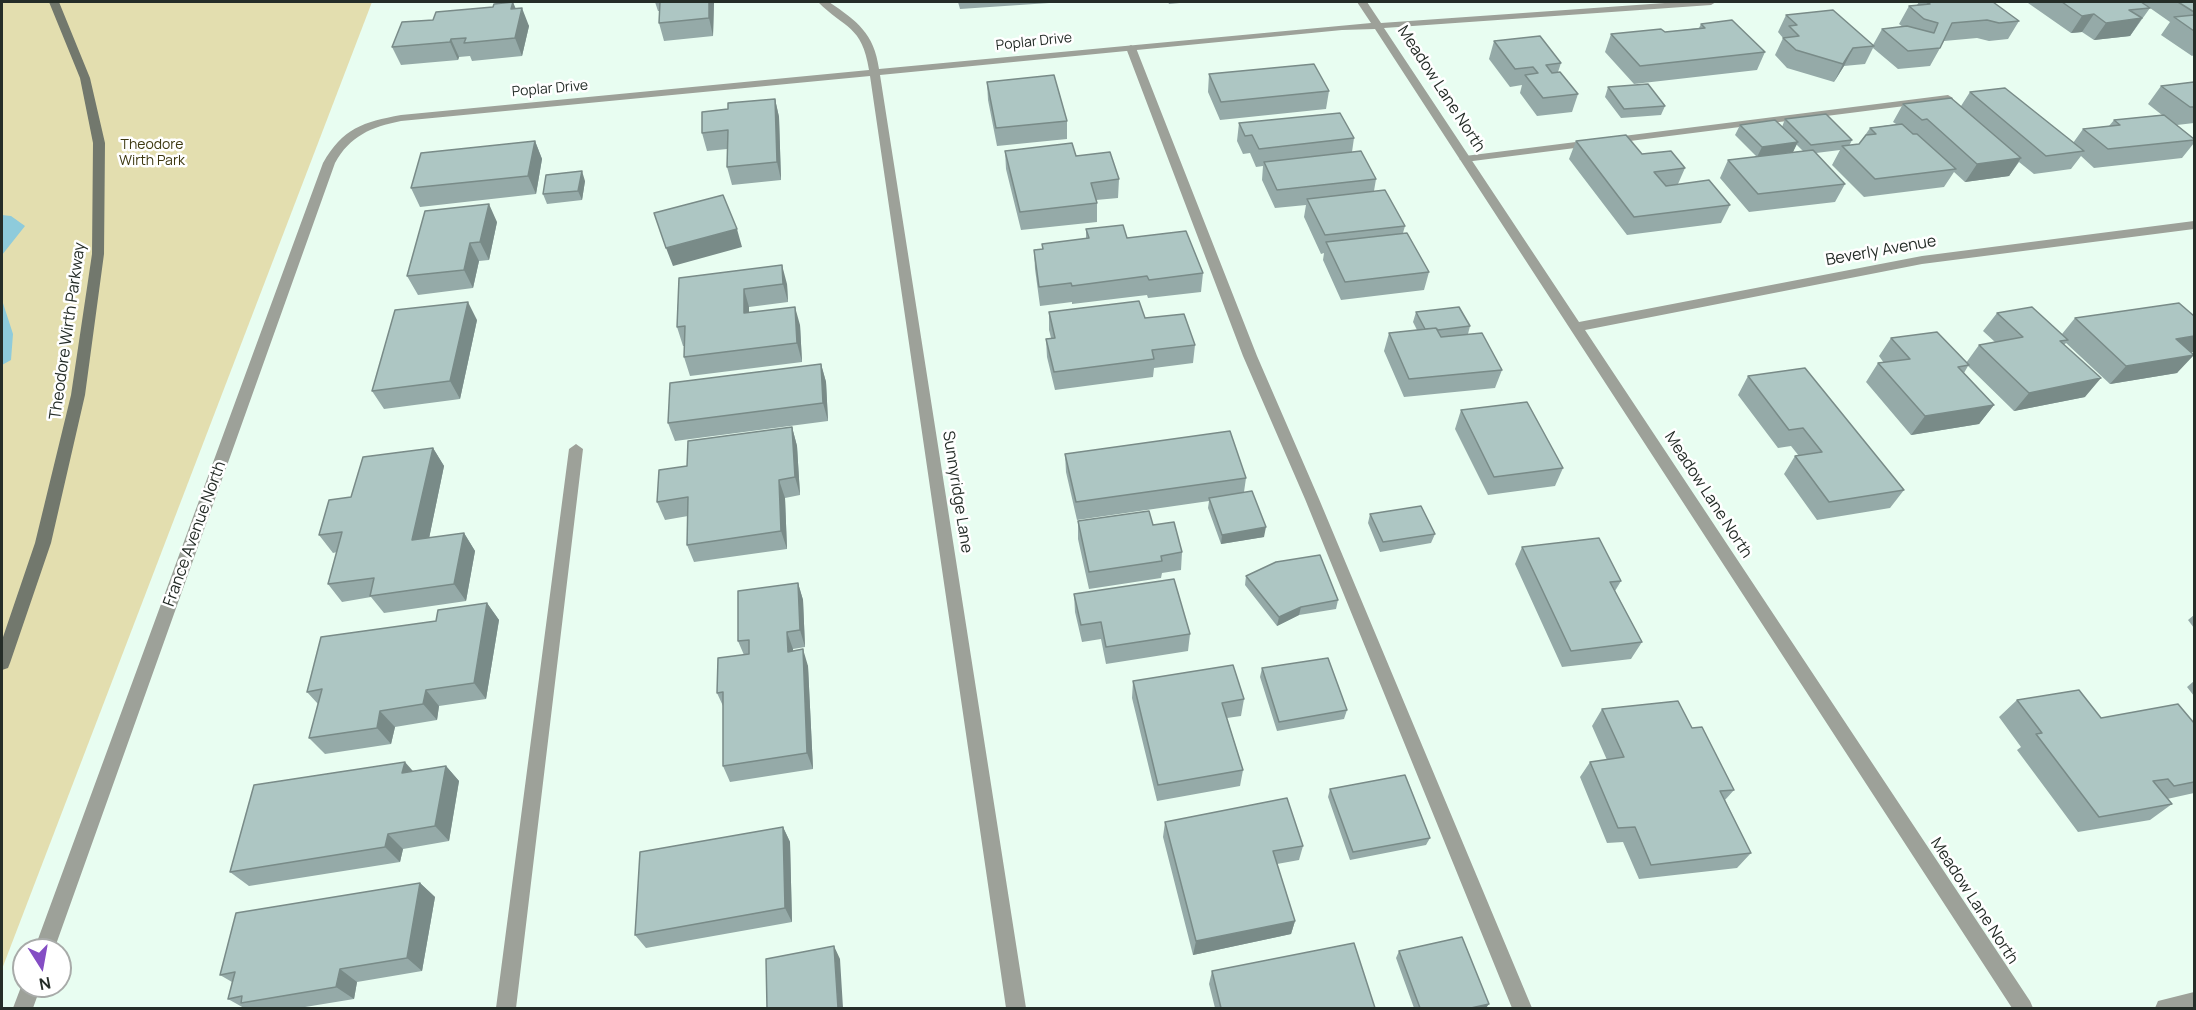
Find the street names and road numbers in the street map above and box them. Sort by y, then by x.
street label: Meadow Lane North [1393,22,1489,156]
street label: Poplar Drive [995,30,1073,54]
street label: Poplar Drive [511,77,589,101]
street label: Beverly Avenue [1824,232,1938,270]
street label: Theodore Wirth Parkway [46,241,90,421]
street label: Meadow Lane North [1660,428,1756,562]
street label: Sunnyridge Lane [938,430,976,554]
street label: France Avenue North [160,459,230,609]
street label: Meadow Lane North [1926,834,2022,968]

